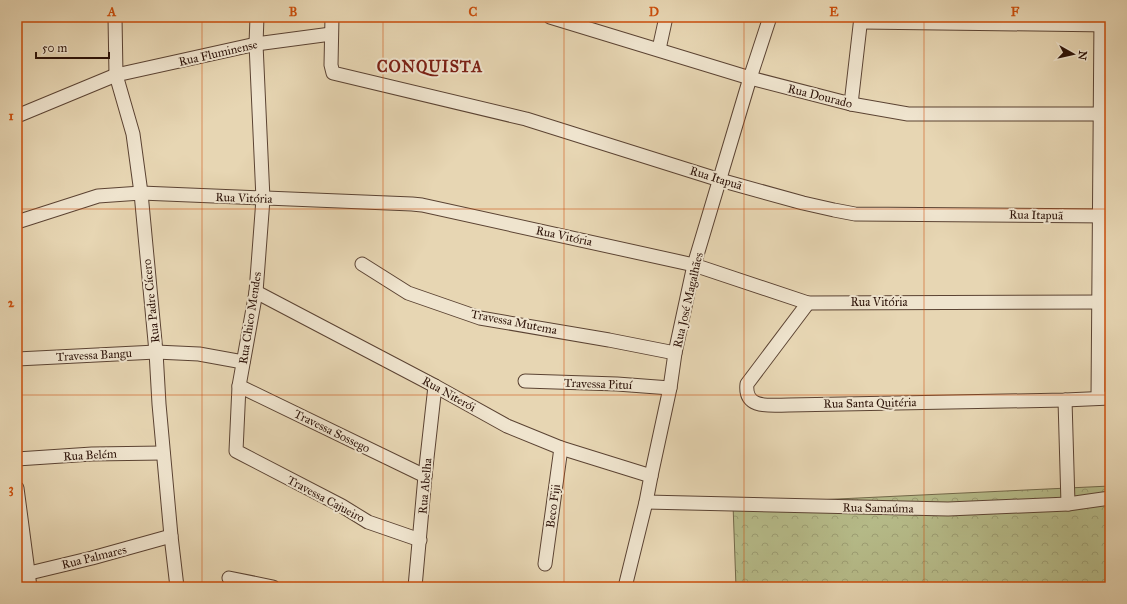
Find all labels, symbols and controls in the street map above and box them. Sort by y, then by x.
text: A [107,4,117,20]
text: B [289,4,298,20]
text: C [469,4,478,20]
text: D [649,4,659,20]
text: E [829,4,839,20]
text: F [1011,4,1020,20]
scale bar [36,34,109,60]
north arrow [1053,34,1093,74]
street label: Rua Fluminense [177,37,259,69]
text: 50 m [42,41,67,55]
text: N [1075,50,1089,62]
district label: CONQUISTA [377,57,483,77]
street label: Rua Dourado [786,81,854,111]
text: 1 [8,108,14,124]
street label: Rua Itapuã [688,163,745,193]
street label: Rua Vitória [215,190,274,206]
street label: Rua Itapuã [1009,208,1064,222]
street label: Rua Vitória [535,223,594,249]
street label: Rua José Magalhães [670,251,707,349]
street label: Rua Padre Cícero [140,258,162,344]
street label: Rua Chico Mendes [236,271,264,365]
text: 2 [8,295,15,311]
street label: Rua Vitória [850,295,909,309]
street label: Travessa Mutema [470,307,559,337]
street label: Travessa Bangu [56,346,133,365]
street label: Rua Niterói [420,374,479,415]
street label: Travessa Pituí [564,376,633,392]
street label: Rua Santa Quitéria [823,395,918,411]
street label: Travessa Sossego [291,407,372,456]
street label: Rua Belém [63,447,117,463]
street label: Rua Abelha [416,456,435,515]
street label: Travessa Cajueiro [285,473,367,525]
text: 3 [8,481,14,497]
street label: Beco Fiji [543,483,563,529]
street label: Rua Samaúma [842,500,915,516]
street label: Rua Palmares [60,542,128,572]

